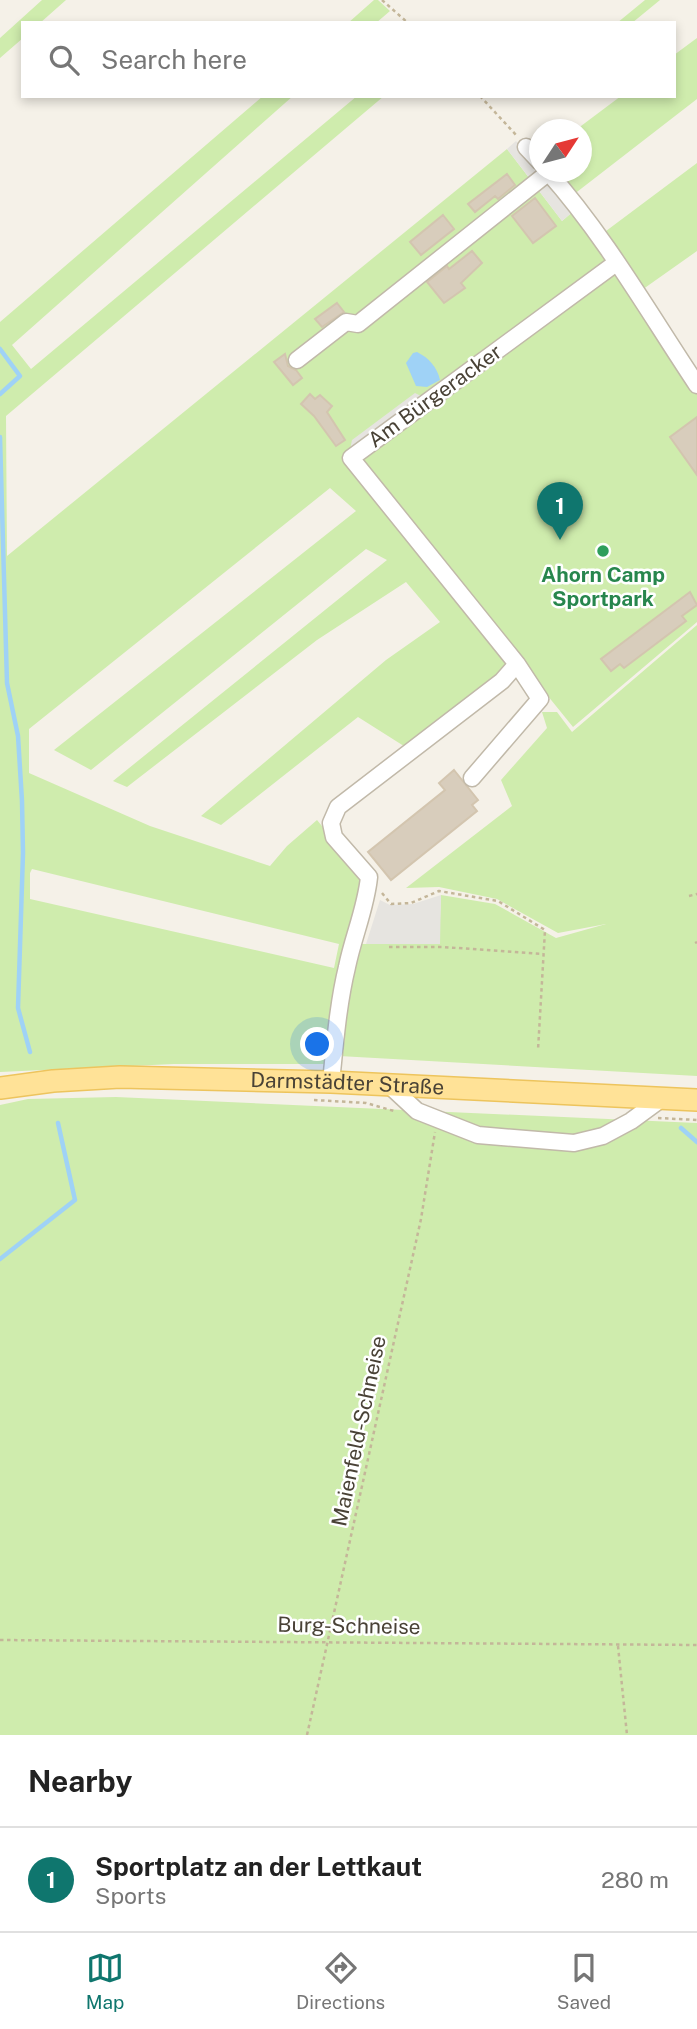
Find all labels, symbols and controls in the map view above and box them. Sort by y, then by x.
search box [21,21,676,98]
icon: search [45,41,83,79]
text: Search here [101,44,247,75]
north arrow [529,119,592,182]
street label: Am Bürgeracker [363,339,506,452]
pin: 1 [537,482,583,540]
marker: Ahorn Camp Sportpark [595,543,611,559]
place label: Ahorn Camp Sportpark [541,562,665,611]
your location [300,1027,334,1061]
street label: Darmstädter Straße [250,1067,445,1100]
street label: Maienfeld-Schneise [326,1333,391,1528]
street label: Burg-Schneise [277,1612,421,1639]
text: Nearby [28,1763,132,1799]
text: Sportplatz an der Lettkaut [95,1851,422,1882]
text: 1 [46,1866,56,1893]
text: 280 m [601,1866,669,1893]
text: Sports [95,1882,166,1909]
tab: Map [86,1949,124,2013]
tab: Directions [296,1949,385,2013]
tab: Saved [557,1949,611,2013]

